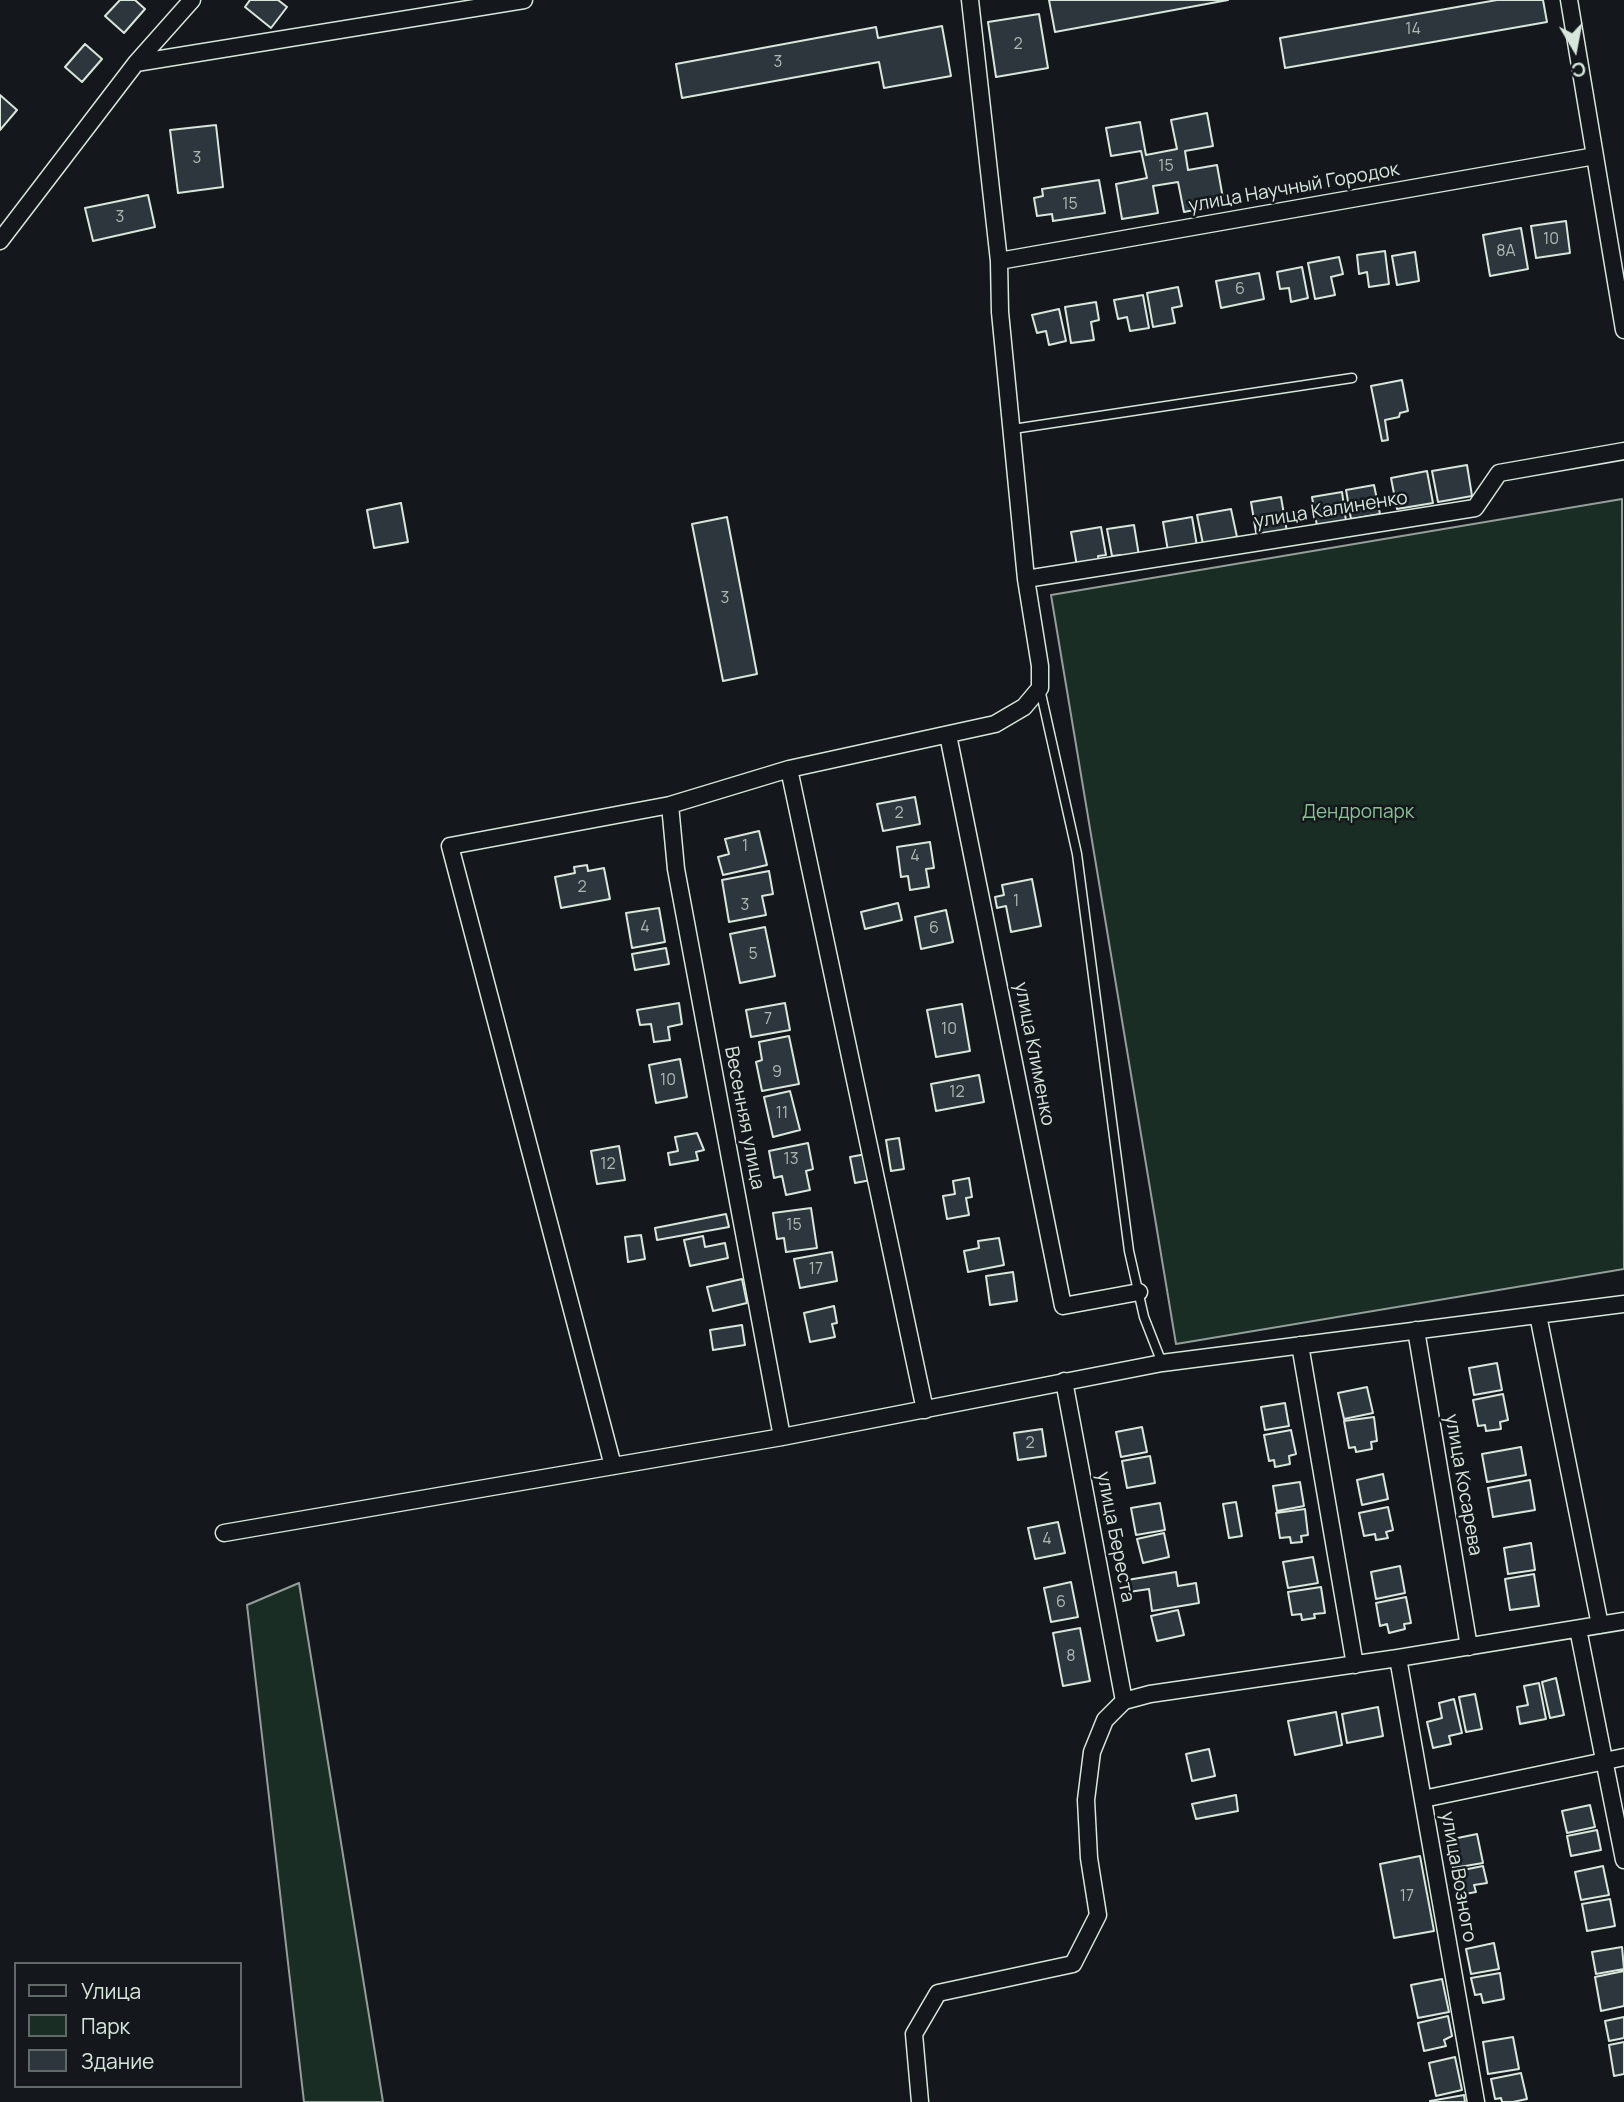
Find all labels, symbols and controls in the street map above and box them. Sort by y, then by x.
north arrow [1540,14,1610,84]
house number: 14 [1405,20,1421,40]
house number: 2 [1013,35,1023,55]
house number: 3 [774,53,782,73]
text: С [1569,56,1588,84]
house number: 3 [193,149,201,169]
house number: 15 [1158,157,1174,177]
street label: улица Научный Городок [1187,158,1401,218]
house number: 15 [1062,195,1078,215]
house number: 3 [116,208,124,228]
house number: 10 [1543,230,1559,250]
house number: 8А [1496,242,1516,262]
house number: 6 [1235,280,1245,300]
street label: улица Калиненко [1253,487,1409,533]
house number: 3 [721,589,729,609]
park label: Дендропарк [1302,802,1414,824]
house number: 2 [894,804,904,824]
house number: 1 [742,837,748,857]
house number: 4 [910,847,920,867]
house number: 2 [577,878,587,898]
house number: 1 [1013,892,1019,912]
house number: 3 [741,896,749,916]
house number: 4 [640,918,650,938]
house number: 6 [929,919,939,939]
house number: 5 [748,945,758,965]
street label: улица Клименко [1009,980,1059,1128]
house number: 7 [764,1010,772,1030]
house number: 10 [941,1020,957,1040]
street label: Весенняя улица [719,1045,769,1191]
house number: 9 [772,1063,782,1083]
house number: 10 [660,1071,676,1091]
house number: 12 [949,1083,965,1103]
house number: 11 [776,1104,788,1124]
house number: 13 [783,1150,799,1170]
house number: 12 [600,1155,616,1175]
house number: 15 [786,1216,802,1236]
house number: 17 [809,1260,823,1280]
street label: улица Косарева [1439,1412,1487,1558]
house number: 2 [1025,1434,1035,1454]
street label: улица Береста [1091,1470,1139,1604]
house number: 4 [1042,1530,1052,1550]
house number: 6 [1056,1593,1066,1613]
house number: 8 [1066,1647,1076,1667]
street label: улица Возного [1435,1810,1481,1944]
house number: 17 [1400,1887,1414,1907]
legend [14,1962,242,2088]
text: Улица [81,1977,141,2005]
text: Парк [81,2012,130,2040]
text: Здание [81,2047,154,2075]

